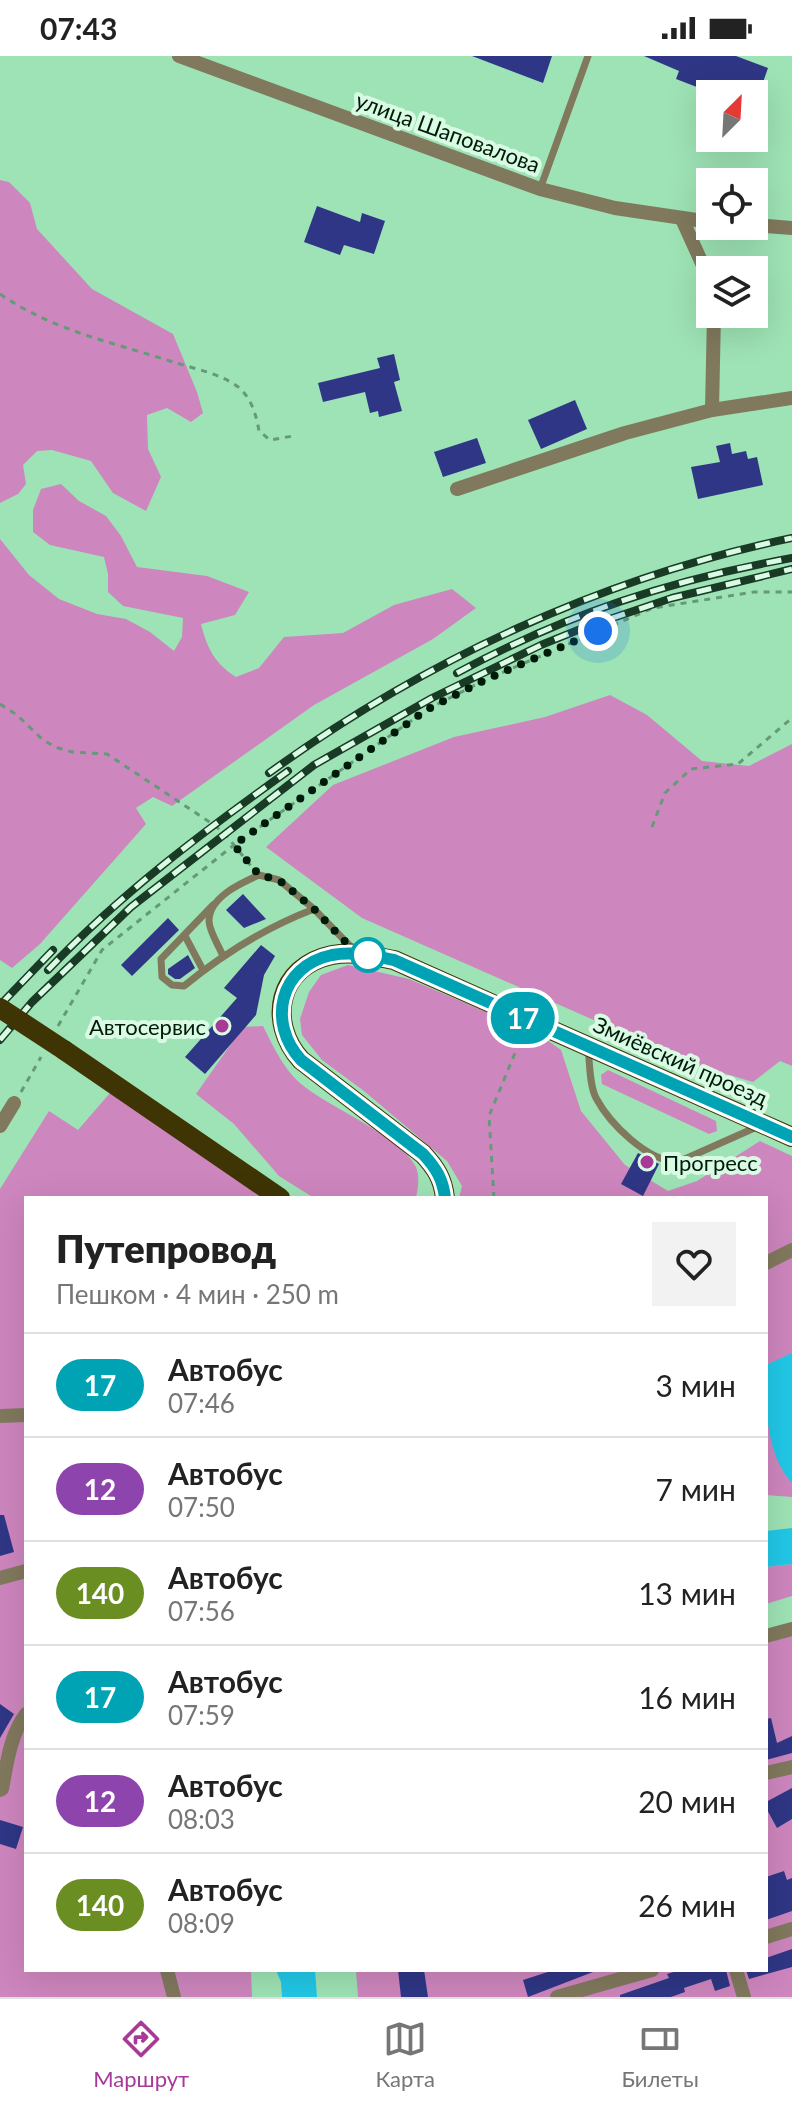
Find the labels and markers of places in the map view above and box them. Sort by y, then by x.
unlabelled marker [351,938,385,972]
place label: Автосервис [89,1013,206,1040]
marker: Автосервис [213,1017,231,1035]
place label: Прогресс [663,1149,758,1176]
marker: Прогресс [638,1153,656,1171]

